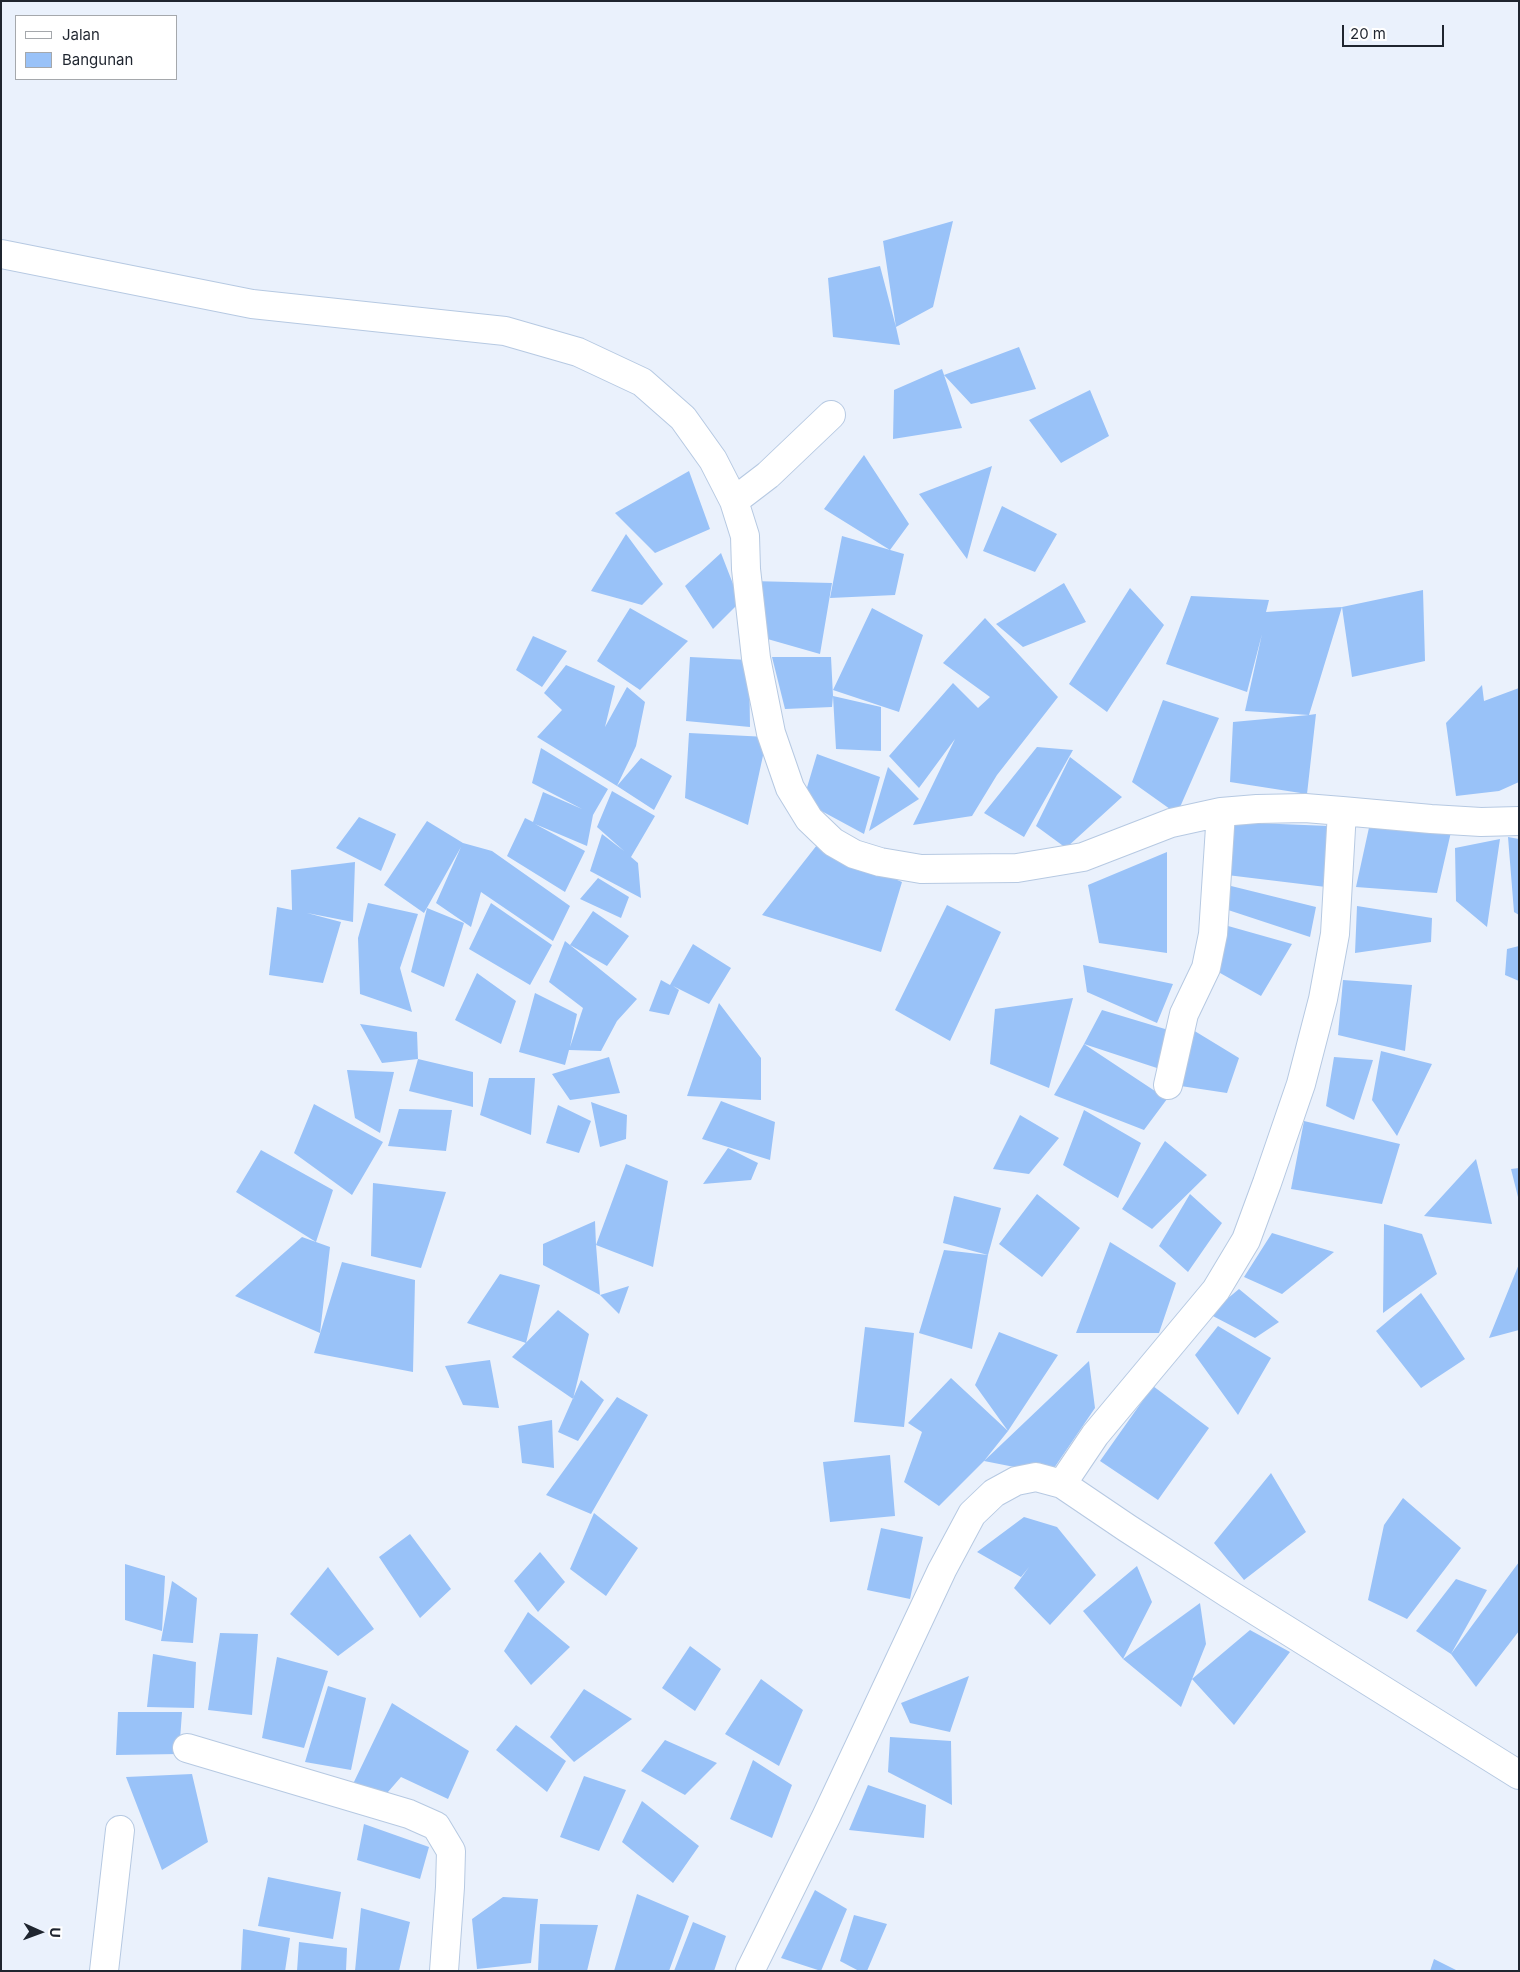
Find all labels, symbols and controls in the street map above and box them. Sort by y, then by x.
legend [15,15,178,80]
scale bar [1345,15,1448,47]
text: 20 m [1350,24,1386,43]
text: Jalan [62,25,100,44]
text: Bangunan [62,50,133,69]
north arrow [15,1907,65,1957]
text: U [47,1927,64,1938]

